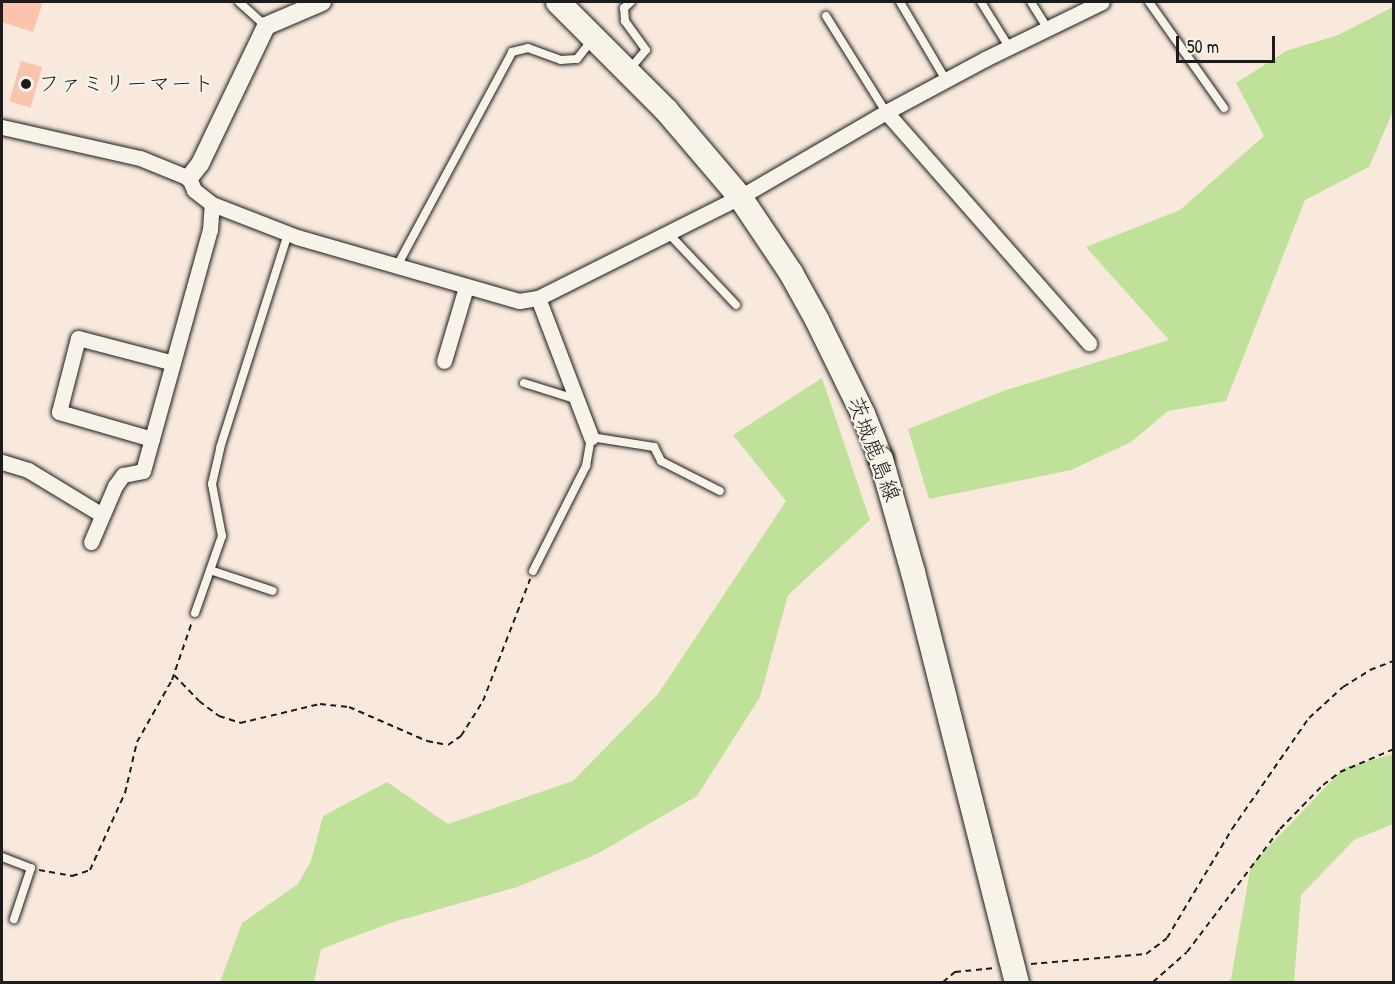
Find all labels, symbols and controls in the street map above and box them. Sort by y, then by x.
scale bar [1179,24,1278,62]
text: 50 m [1187,34,1219,59]
place label: ファミリーマート [38,71,214,97]
marker: ファミリーマート [19,77,33,91]
street label: 茨城鹿島線 [842,393,906,505]

